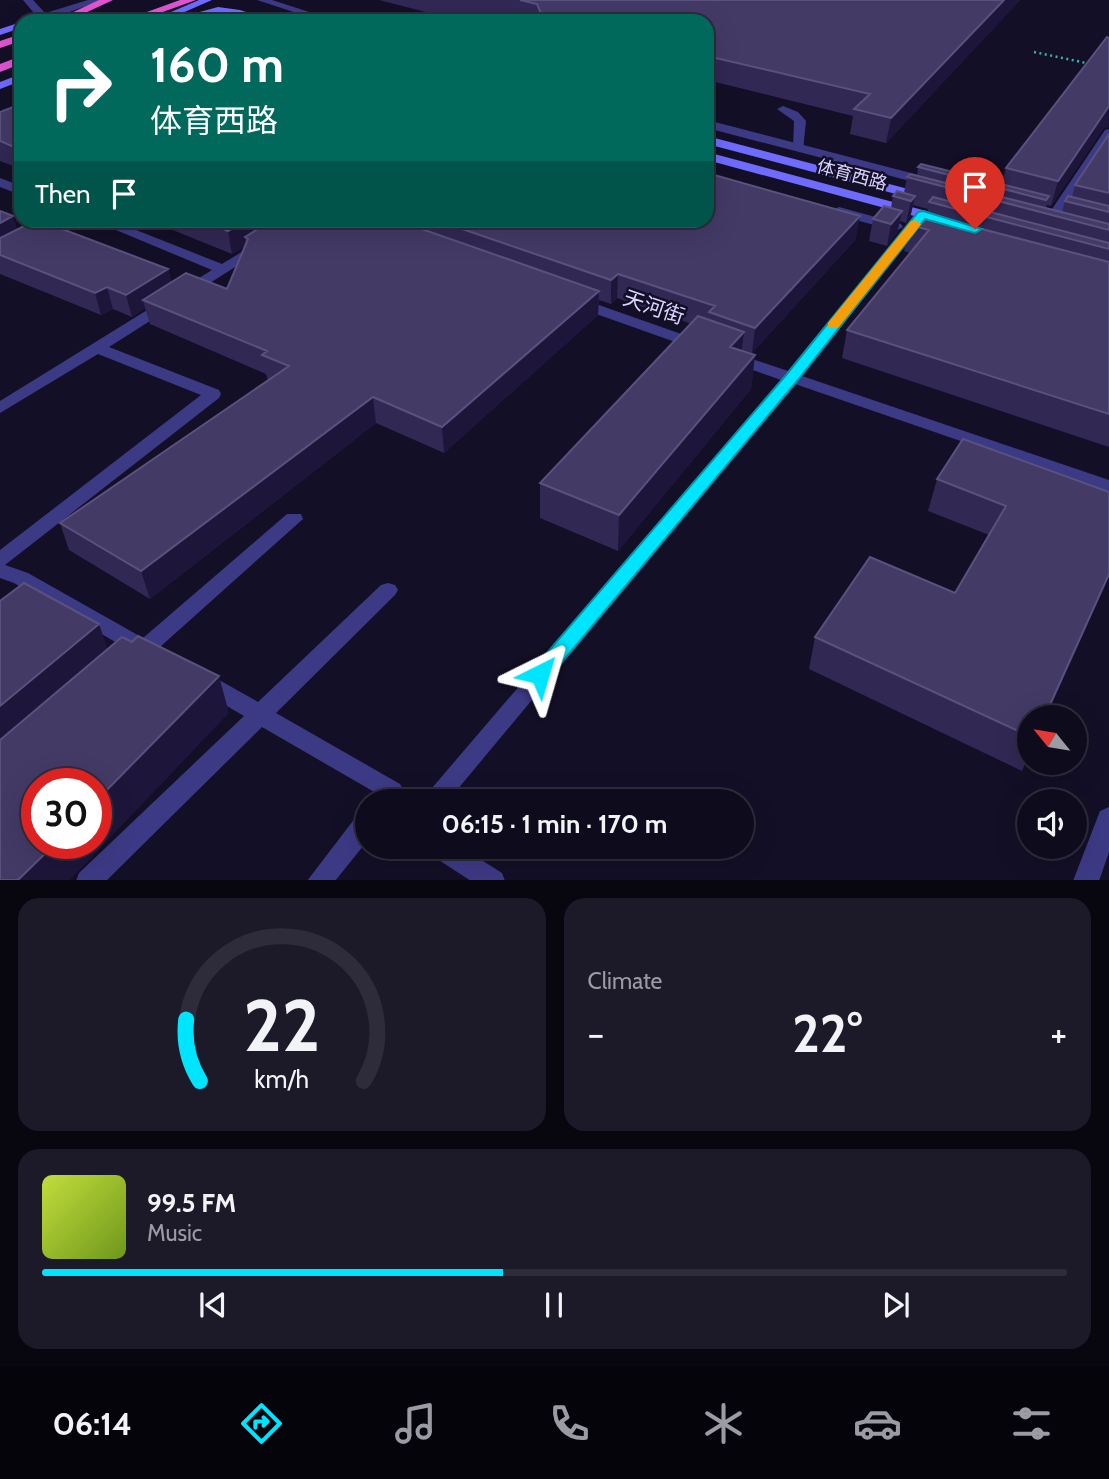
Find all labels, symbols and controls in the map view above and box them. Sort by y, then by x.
text: 160 m [150,35,284,94]
icon: right [35,42,126,133]
text: 体育西路 [150,101,278,140]
street label: 体育西路 [814,155,890,195]
pin [945,157,1005,229]
icon: arrive [956,168,994,206]
icon: arrive [105,175,143,213]
text: Then [35,178,91,210]
street label: 天河街 [620,285,688,329]
position arrow [503,637,577,711]
north arrow [1017,705,1087,775]
map controls [1017,705,1087,859]
speed limit sign: 30 [21,768,112,859]
button: sound [1017,789,1087,859]
text: 06:15 · 1 min · 170 m [442,808,667,840]
text: Climate [588,967,662,995]
text: 22 [243,981,320,1069]
text: 22° [792,1002,862,1065]
text: − [588,1010,604,1057]
text: + [1050,1010,1067,1057]
text: km/h [254,1063,309,1093]
text: 99.5 FM [147,1187,236,1219]
text: Music [147,1219,202,1247]
icon: previous [194,1286,232,1324]
icon: pause [535,1286,573,1324]
icon: next [877,1286,915,1324]
icon: directions [237,1399,286,1448]
icon: music [391,1399,440,1448]
icon: phone [545,1399,594,1448]
icon: climate [699,1399,748,1448]
icon: car [853,1399,902,1448]
icon: filters [1007,1399,1056,1448]
text: 06:14 [53,1404,132,1443]

